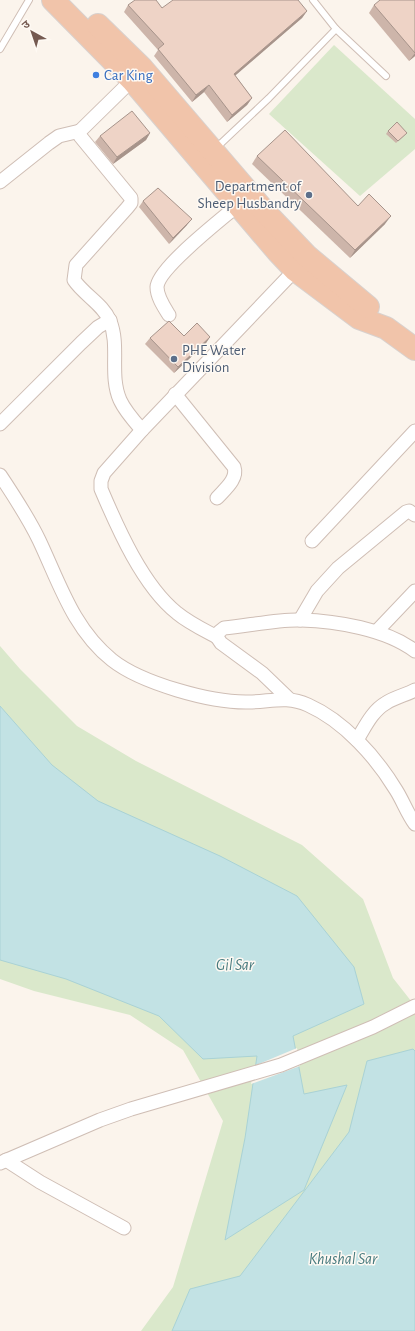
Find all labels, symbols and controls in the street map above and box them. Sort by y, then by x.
north arrow [12,12,52,52]
text: उ [20,18,32,31]
place label: Car King [104,68,153,83]
marker: Car King [91,70,101,80]
place label: Department of Sheep Husbandry [198,179,302,211]
marker: Department of Sheep Husbandry [304,190,314,200]
place label: PHE Water Division [182,343,246,375]
marker: PHE Water Division [169,354,179,364]
water label: Gil Sar [216,957,255,973]
water label: Khushal Sar [309,1251,378,1267]

